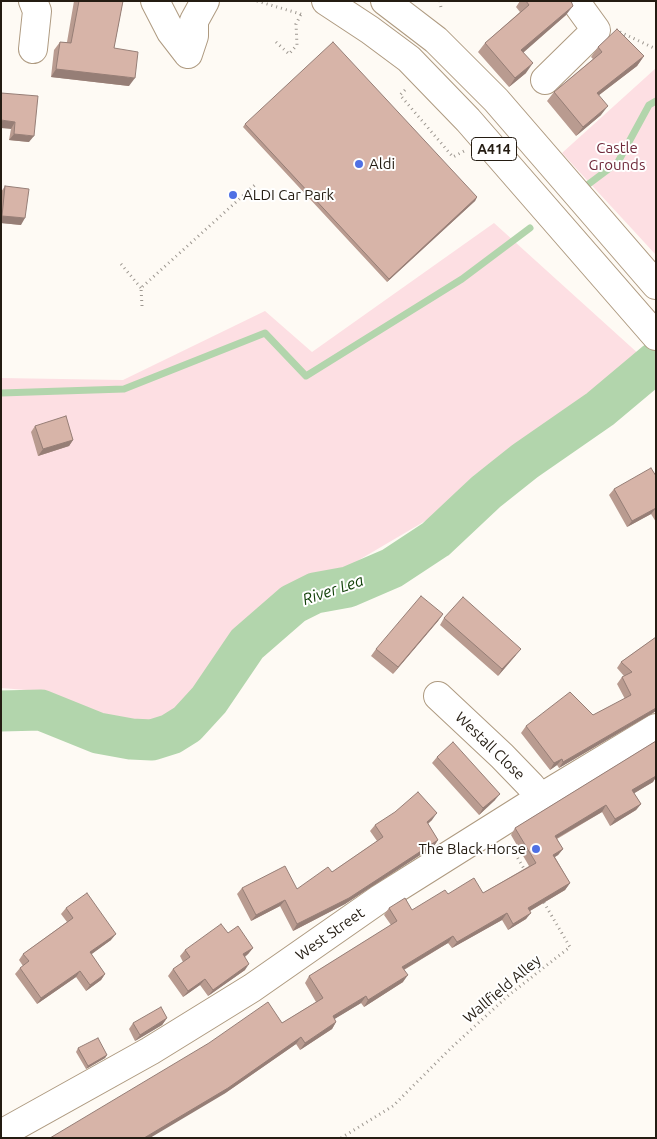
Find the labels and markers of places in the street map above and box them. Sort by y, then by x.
place label: Aldi [369,155,395,173]
marker: Aldi [353,158,365,170]
place label: ALDI Car Park [243,186,334,204]
marker: ALDI Car Park [227,189,239,201]
place label: The Black Horse [418,840,526,858]
marker: The Black Horse [530,843,542,855]

